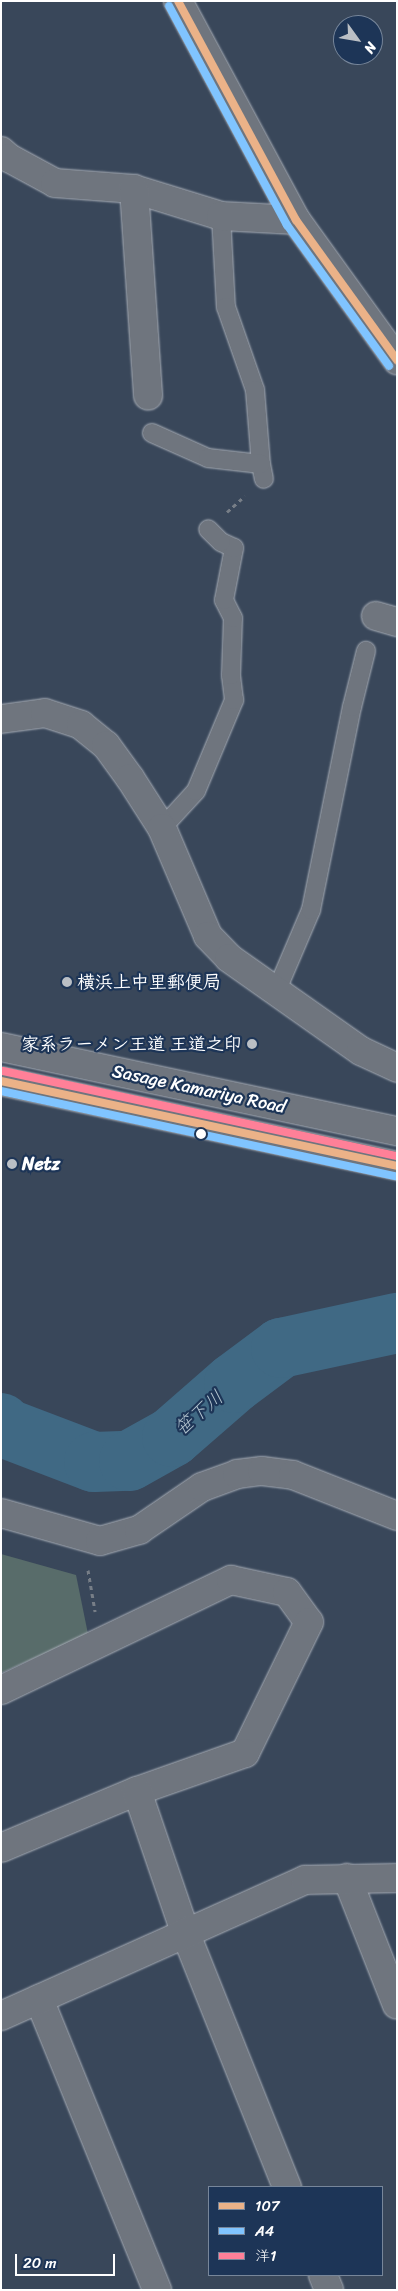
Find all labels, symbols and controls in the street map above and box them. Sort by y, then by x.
north arrow [333,15,383,65]
text: N [357,37,383,58]
place label: 横浜上中里郵便局 [77,971,221,993]
marker: 横浜上中里郵便局 [61,976,73,988]
place label: 家系ラーメン王道 王道之印 [21,1033,242,1055]
marker: 家系ラーメン王道 王道之印 [246,1038,258,1050]
street label: Sasage Kamariya Road [110,1060,288,1118]
unlabelled marker [196,1129,206,1139]
place label: Netz [22,1153,60,1175]
marker: Netz [6,1158,18,1170]
water label: 笹下川 [170,1386,228,1440]
legend [208,2186,383,2276]
text: 107 [255,2193,279,2219]
text: A4 [255,2218,274,2244]
text: 洋1 [255,2243,276,2269]
scale bar [18,2244,118,2276]
text: 20 m [23,2250,57,2276]

